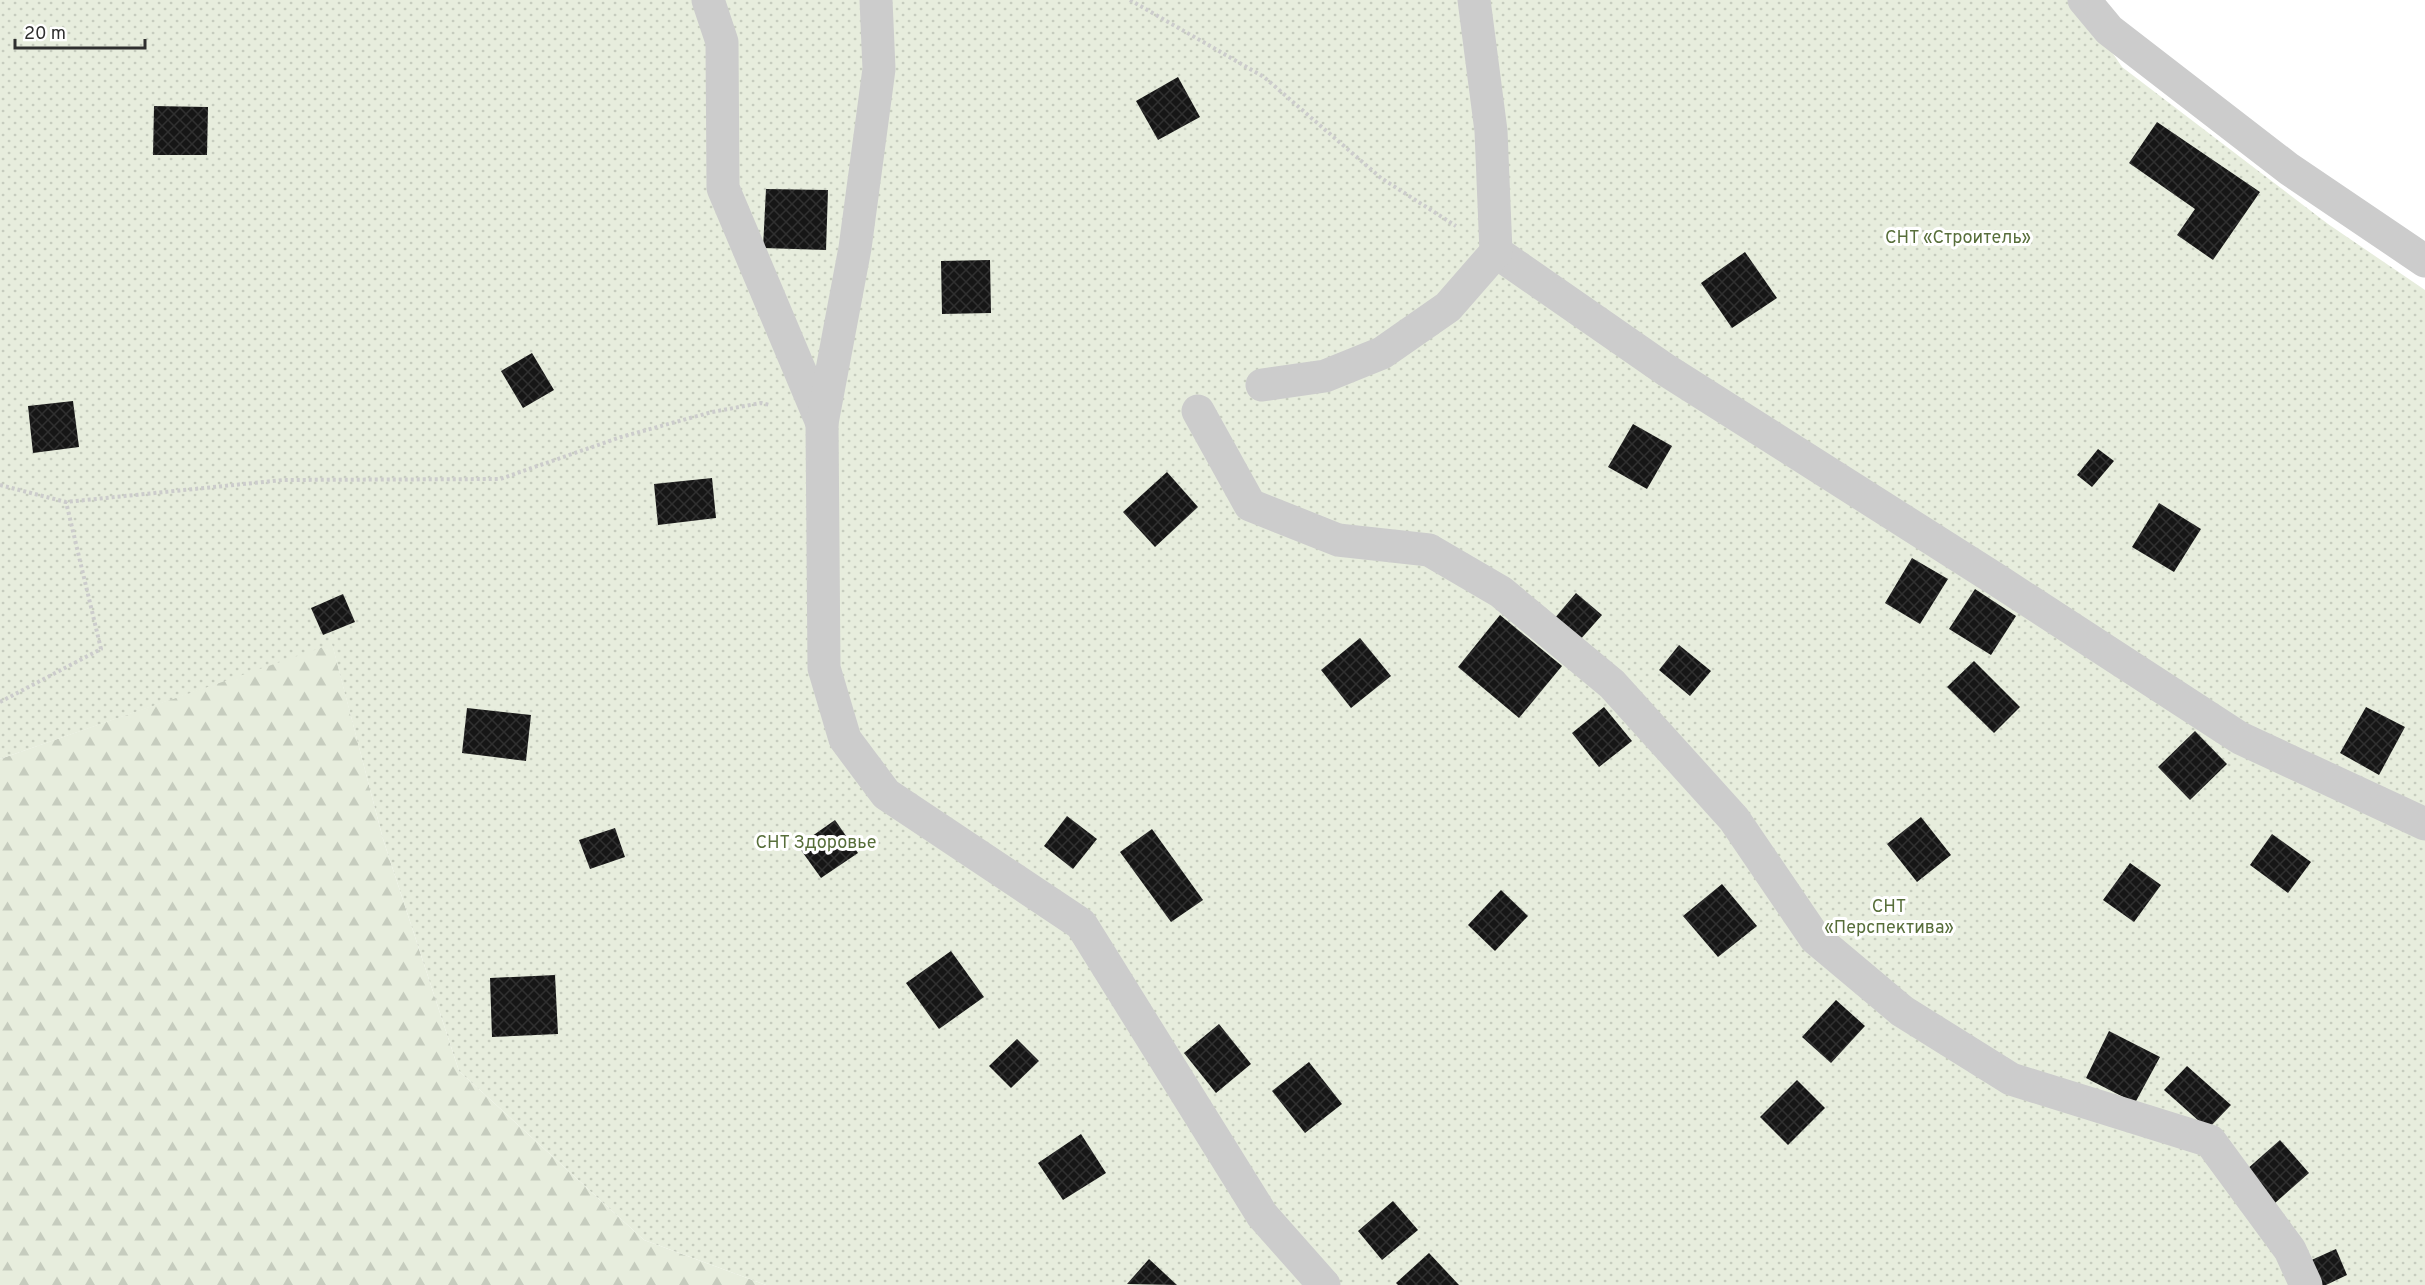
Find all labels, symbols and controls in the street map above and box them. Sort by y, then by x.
scale bar [15,12,146,50]
text: 20 m [24,23,66,46]
park label: СНТ «Строитель» [1885,227,2031,250]
park label: СНТ Здоровье [755,832,877,855]
park label: СНТ «Перспектива» [1824,896,1954,940]

